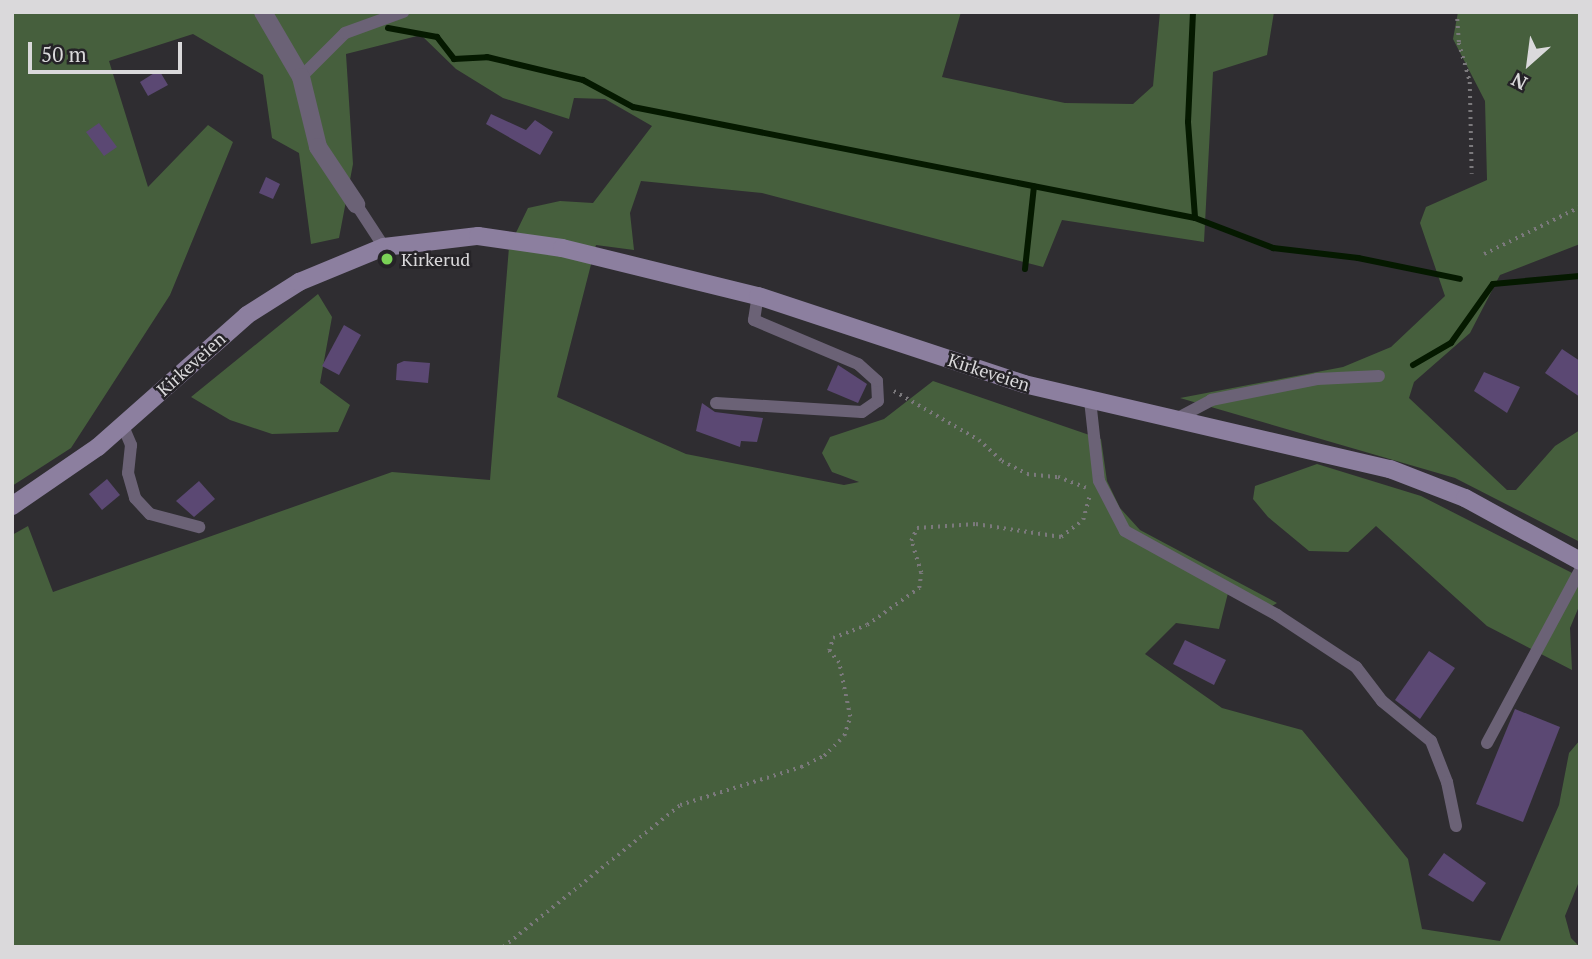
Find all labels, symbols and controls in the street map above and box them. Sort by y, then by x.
scale bar [32,28,186,72]
north arrow [1494,28,1564,98]
text: 50 m [41,40,87,68]
text: N [1507,68,1531,96]
place label: Kirkerud [401,248,470,270]
marker: Kirkerud [379,251,395,267]
street label: Kirkeveien [152,328,230,400]
street label: Kirkeveien [945,349,1033,395]

